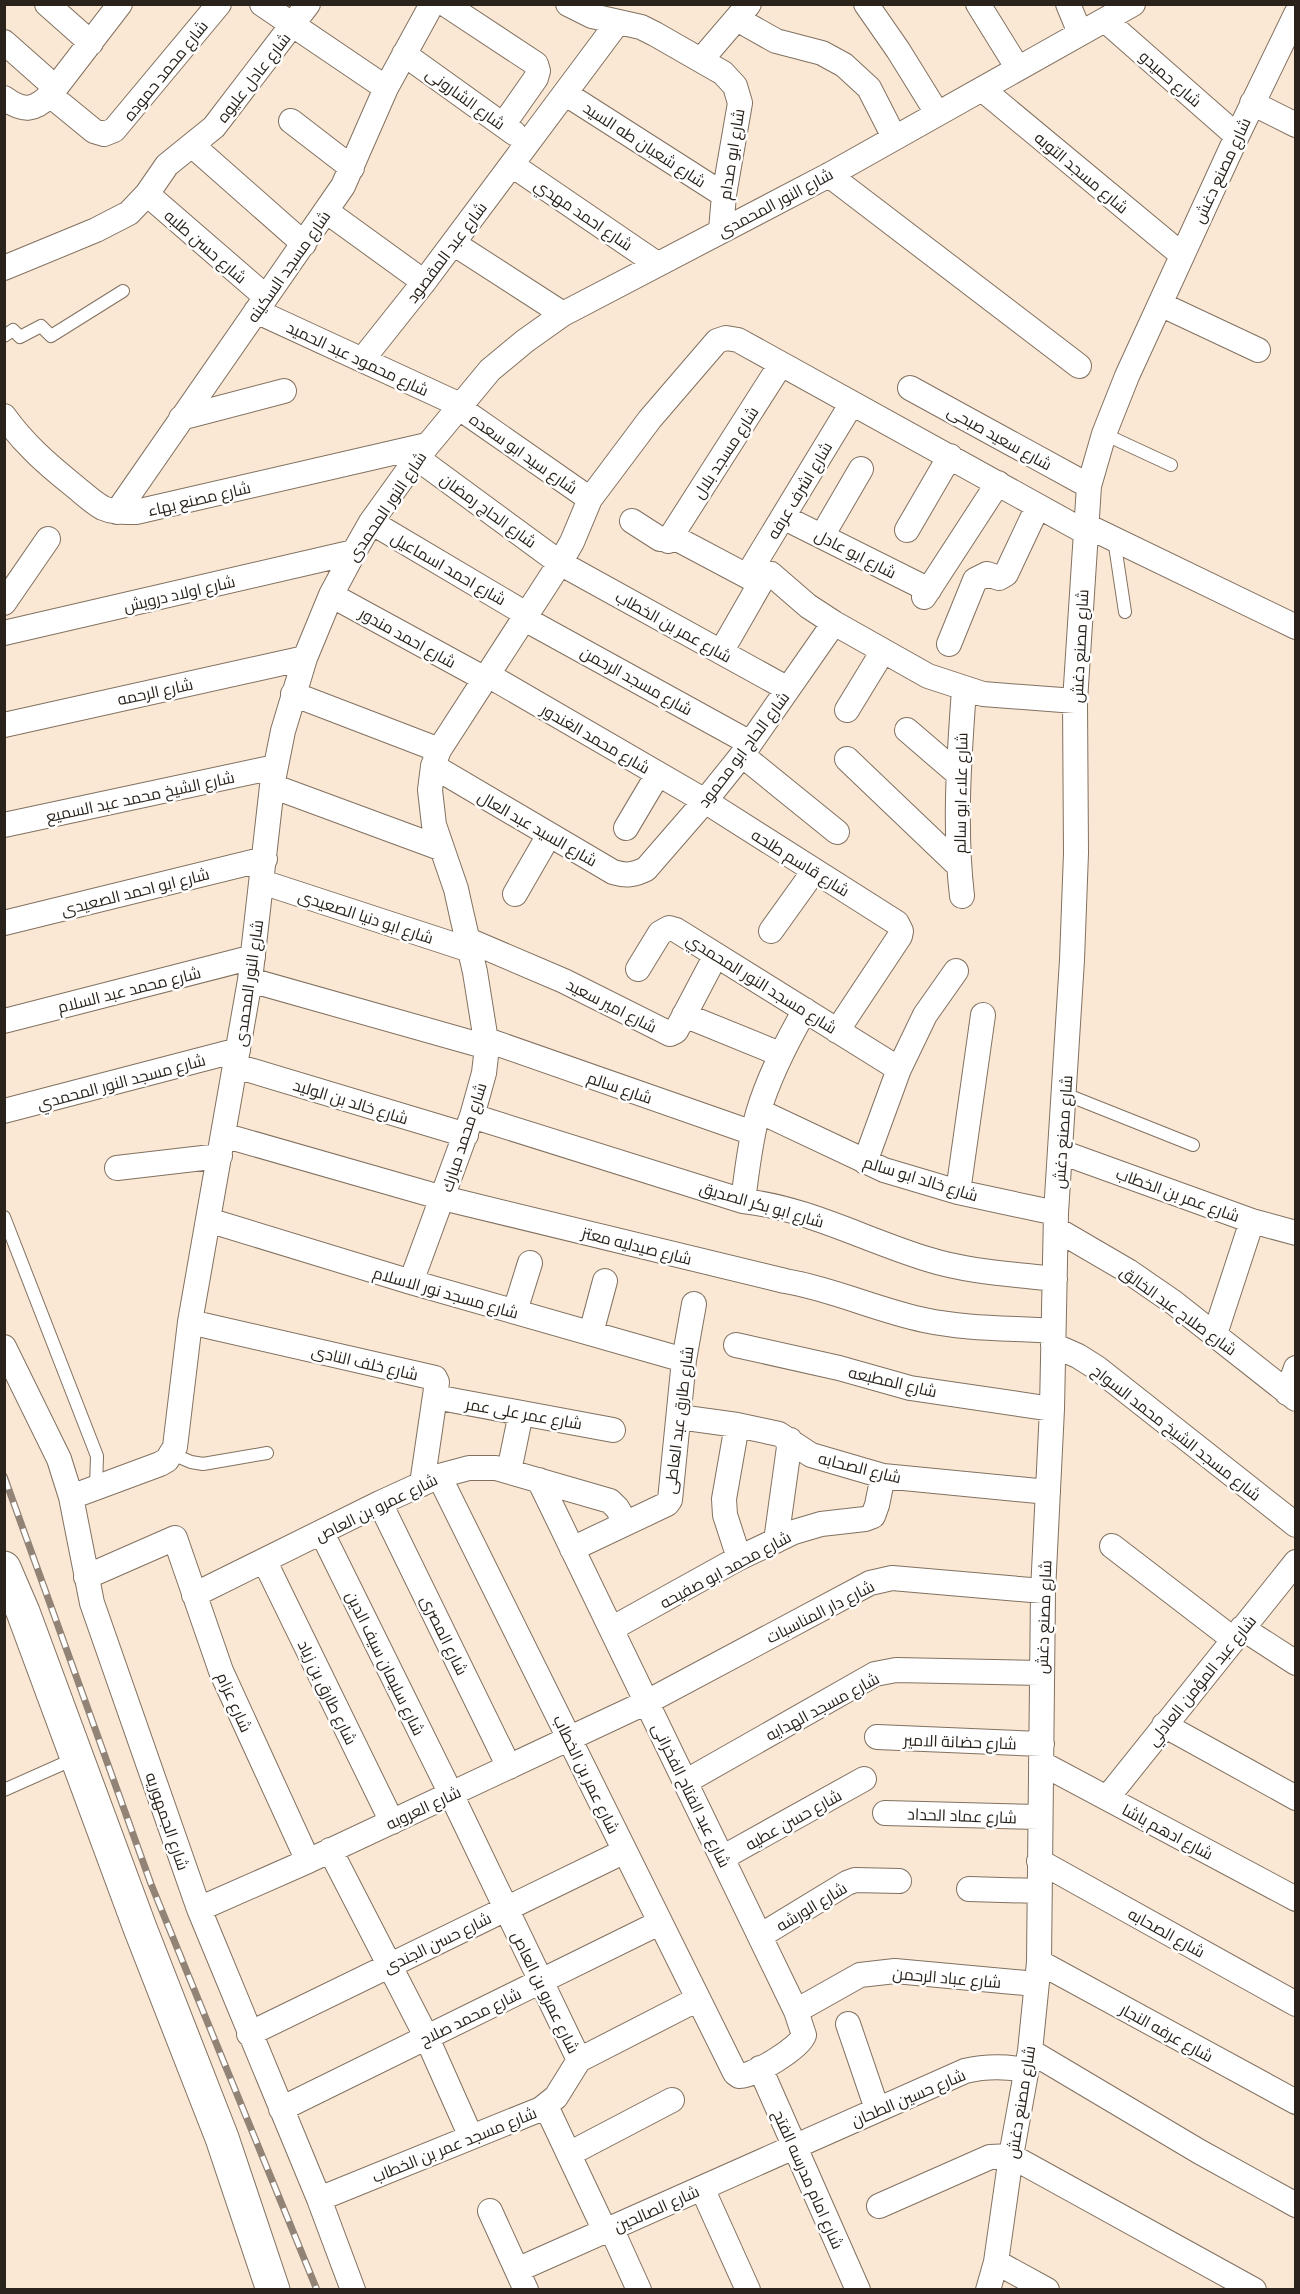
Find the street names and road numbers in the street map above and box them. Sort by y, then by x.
street label: شارع محمد حموده [119,16,214,126]
street label: شارع عادل عليوه [212,28,296,127]
street label: شارع حميدو [1134,46,1206,112]
street label: شارع الشارونى [421,63,509,135]
street label: شارع شعبان طه السيد [579,97,710,193]
street label: شارع ابو صدام [714,107,751,201]
street label: شارع مصنع دغش [1188,114,1256,227]
street label: شارع مسجد التوبه [1029,127,1133,219]
street label: شارع النور المحمدى [714,164,837,243]
street label: شارع احمد مهدي [528,174,637,258]
street label: شارع عبد المقصود [402,198,492,308]
street label: شارع حسن طلبه [159,205,251,289]
street label: شارع مسجد السكينه [242,206,336,327]
street label: شارع محمود عبد الحميد [283,317,432,402]
street label: شارع سعيد صبحى [943,400,1056,476]
street label: شارع مسجد بلال [688,402,764,503]
street label: شارع سيد ابو سعده [465,409,582,500]
street label: شارع اشرف عرفه [763,438,838,544]
street label: شارع النور المحمدى [342,448,432,566]
street label: شارع الحاج رمضان [436,469,541,554]
street label: شارع مصنع بهاء [146,477,253,522]
street label: شارع ابو عادل [811,524,900,584]
street label: شارع احمد اسماعيل [387,527,510,611]
street label: شارع اولاد درويش [121,571,237,618]
street label: شارع عمر بن الخطاب [611,586,735,668]
street label: شارع مصنع دغش [1067,589,1094,704]
street label: شارع احمد مندور [354,602,459,674]
street label: شارع مسجد الرحمن [576,641,696,721]
street label: شارع الرحمه [115,674,195,711]
street label: شارع الحاج ابو محمود [693,688,795,812]
street label: شارع محمد الغندور [536,699,654,779]
street label: شارع علاء ابو سالم [949,732,974,854]
street label: شارع الشيخ محمد عبد السميع [44,767,237,828]
street label: شارع السيد عبد العال [474,786,601,872]
street label: شارع قاسم طلحه [747,824,854,902]
street label: شارع ابو احمد الصعيدى [59,863,212,922]
street label: شارع ابو دنيا الصعيدى [295,885,436,950]
street label: شارع النور المحمدى [230,918,269,1048]
street label: شارع مسجد النور المحمدي [681,929,841,1041]
street label: شارع محمد عبد السلام [55,962,203,1019]
street label: شارع امير سعيد [562,974,660,1039]
street label: شارع مسجد النور المحمدي [35,1049,209,1117]
street label: شارع سالم [584,1067,655,1110]
street label: شارع خالد بن الوليد [290,1074,411,1130]
street label: شارع مصنع دغش [1049,1074,1078,1190]
street label: شارع محمد مبارك [436,1080,492,1195]
street label: شارع خالد ابو سالم [860,1152,981,1207]
street label: شارع عمر بن الخطاب [1113,1163,1242,1228]
street label: شارع ابو بكر الصديق [697,1177,826,1234]
street label: شارع صيدليه معتز [578,1222,694,1271]
street label: شارع صلاح عبد الخالق [1115,1261,1241,1361]
street label: شارع مسجد نور الاسلام [370,1262,521,1325]
street label: شارع خلف النادى [309,1340,420,1386]
street label: شارع طارق عبد العاطى [660,1345,699,1495]
street label: شارع مسجد الشيخ محمد السواح [1087,1360,1265,1506]
street label: شارع المطبعه [846,1362,939,1403]
street label: شارع عمر على عمر [463,1393,584,1436]
street label: شارع الصحابه [816,1448,903,1489]
street label: شارع عمرو بن العاص [312,1469,442,1548]
street label: شارع محمد ابو صفيحه [656,1526,795,1614]
street label: شارع مصنع دغش [1032,1560,1057,1674]
street label: شارع دار المناسبات [763,1576,879,1649]
street label: شارع سليمان سيف الدين [340,1588,429,1740]
street label: شارع المصرى [415,1592,472,1679]
street label: شارع عبد المؤمن العادلي [1143,1611,1263,1752]
street label: شارع طارق بن زياد [292,1637,362,1749]
street label: شارع مسجد الهدايه [762,1668,884,1747]
street label: شارع عزام [211,1669,257,1736]
street label: شارع عمر بن الخطاب [547,1711,624,1838]
street label: شارع عبد الفتاح الفخرانى [646,1720,735,1872]
street label: شارع حضانة الامير [902,1729,1017,1755]
street label: شارع الجمهوريه [139,1769,194,1874]
street label: شارع العروبه [383,1781,465,1835]
street label: شارع حسن عطيه [742,1785,846,1856]
street label: شارع ادهم باشا [1118,1799,1217,1866]
street label: شارع عماد الحداد [907,1804,1017,1829]
street label: شارع الورشه [772,1877,851,1937]
street label: شارع الصحابه [1124,1903,1209,1963]
street label: شارع حسن الجندى [380,1908,495,1979]
street label: شارع عمرو بن العاص [505,1928,584,2058]
street label: شارع عباد الرحمن [892,1963,1002,1994]
street label: شارع محمد صلاح [416,1983,525,2051]
street label: شارع عرفه النجار [1115,1998,1217,2068]
street label: شارع مصنع دغش [1002,2044,1041,2160]
street label: شارع حسين الطحان [848,2064,969,2132]
street label: شارع مسجد عمر بن الخطاب [369,2102,540,2189]
street label: شارع امام مدرسه الفتح [767,2107,848,2253]
street label: شارع الصالحين [610,2181,703,2238]

